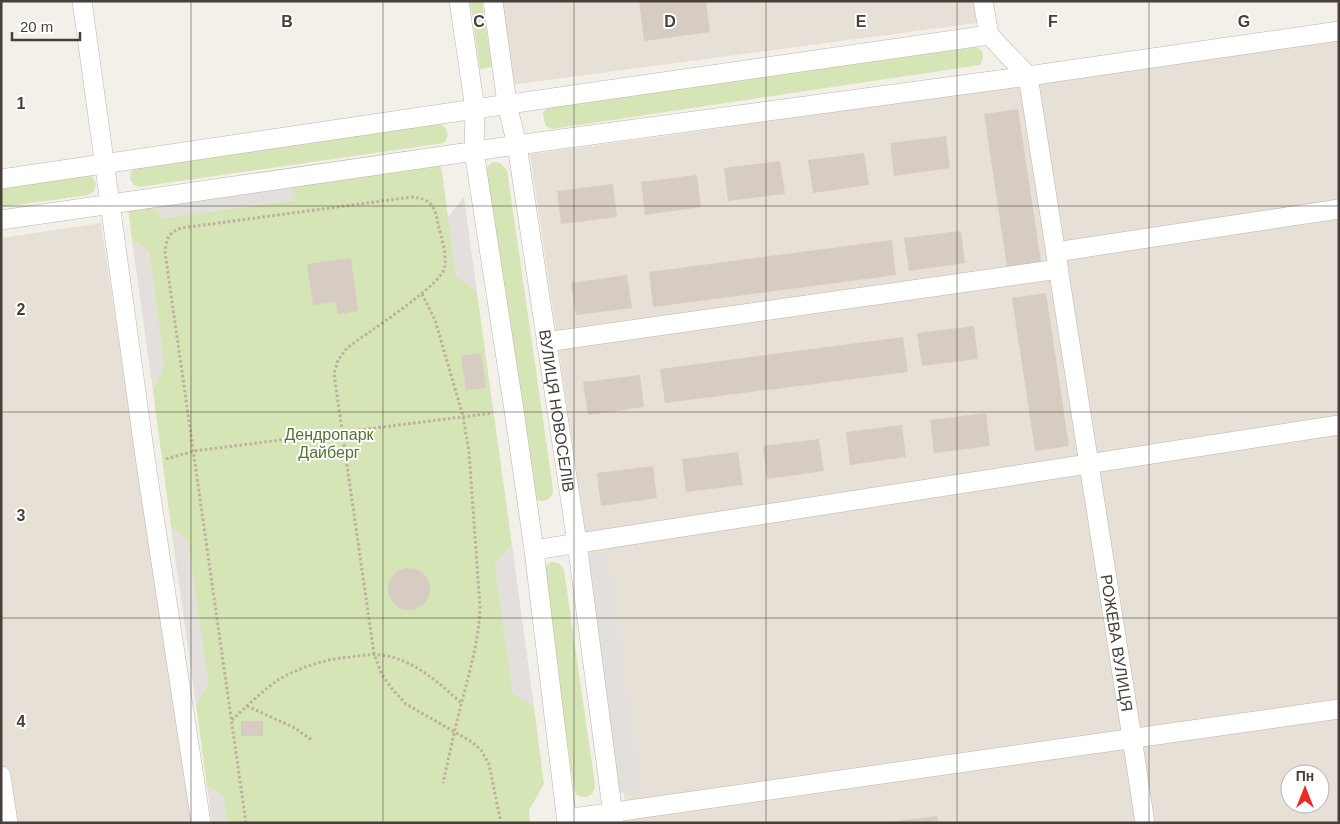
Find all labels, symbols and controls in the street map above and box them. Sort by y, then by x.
scale bar [12,10,80,42]
text: B [281,13,293,30]
text: C [473,13,485,30]
text: D [664,13,676,30]
text: E [856,13,867,30]
text: F [1048,13,1058,30]
text: G [1238,13,1250,30]
text: 20 m [20,18,53,35]
text: 1 [17,95,26,112]
text: 2 [17,301,26,318]
street label: ВУЛИЦЯ НОВОСЕЛІВ [536,329,577,493]
park label: Дендропарк Дайберг [284,426,375,461]
text: 3 [17,507,26,524]
street label: РОЖЕВА ВУЛИЦЯ [1097,573,1136,713]
text: 4 [17,713,26,730]
north arrow [1280,764,1330,814]
text: Пн [1296,768,1314,784]

